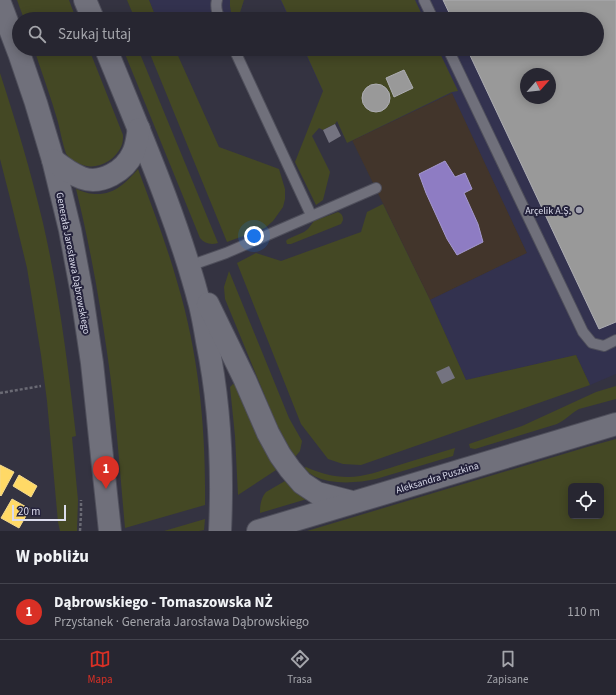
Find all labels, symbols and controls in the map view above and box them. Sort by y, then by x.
search box [12,12,604,56]
icon: search [26,23,48,45]
text: Szukaj tutaj [58,24,131,45]
north arrow [520,68,556,104]
street label: Generała Jarosława Dąbrowskiego [52,191,94,335]
place label: Arçelik A.Ş. [525,204,571,218]
marker: Arçelik A.Ş. [574,205,584,215]
your location [244,226,264,246]
pin: 1 [93,456,119,489]
street label: Aleksandra Puszkina [394,459,480,497]
map controls [568,483,604,519]
button: locate [568,483,604,519]
scale bar [12,503,66,522]
text: 20 m [18,504,40,519]
text: W pobliżu [16,545,89,569]
text: Dąbrowskiego - Tomaszowska NŻ [54,592,273,613]
text: 1 [26,603,32,621]
text: 110 m [567,603,600,621]
text: Przystanek · Generała Jarosława Dąbrowskiego [54,613,309,631]
tab: Mapa [87,648,112,687]
tab: Trasa [287,648,312,687]
tab: Zapisane [487,648,529,687]

